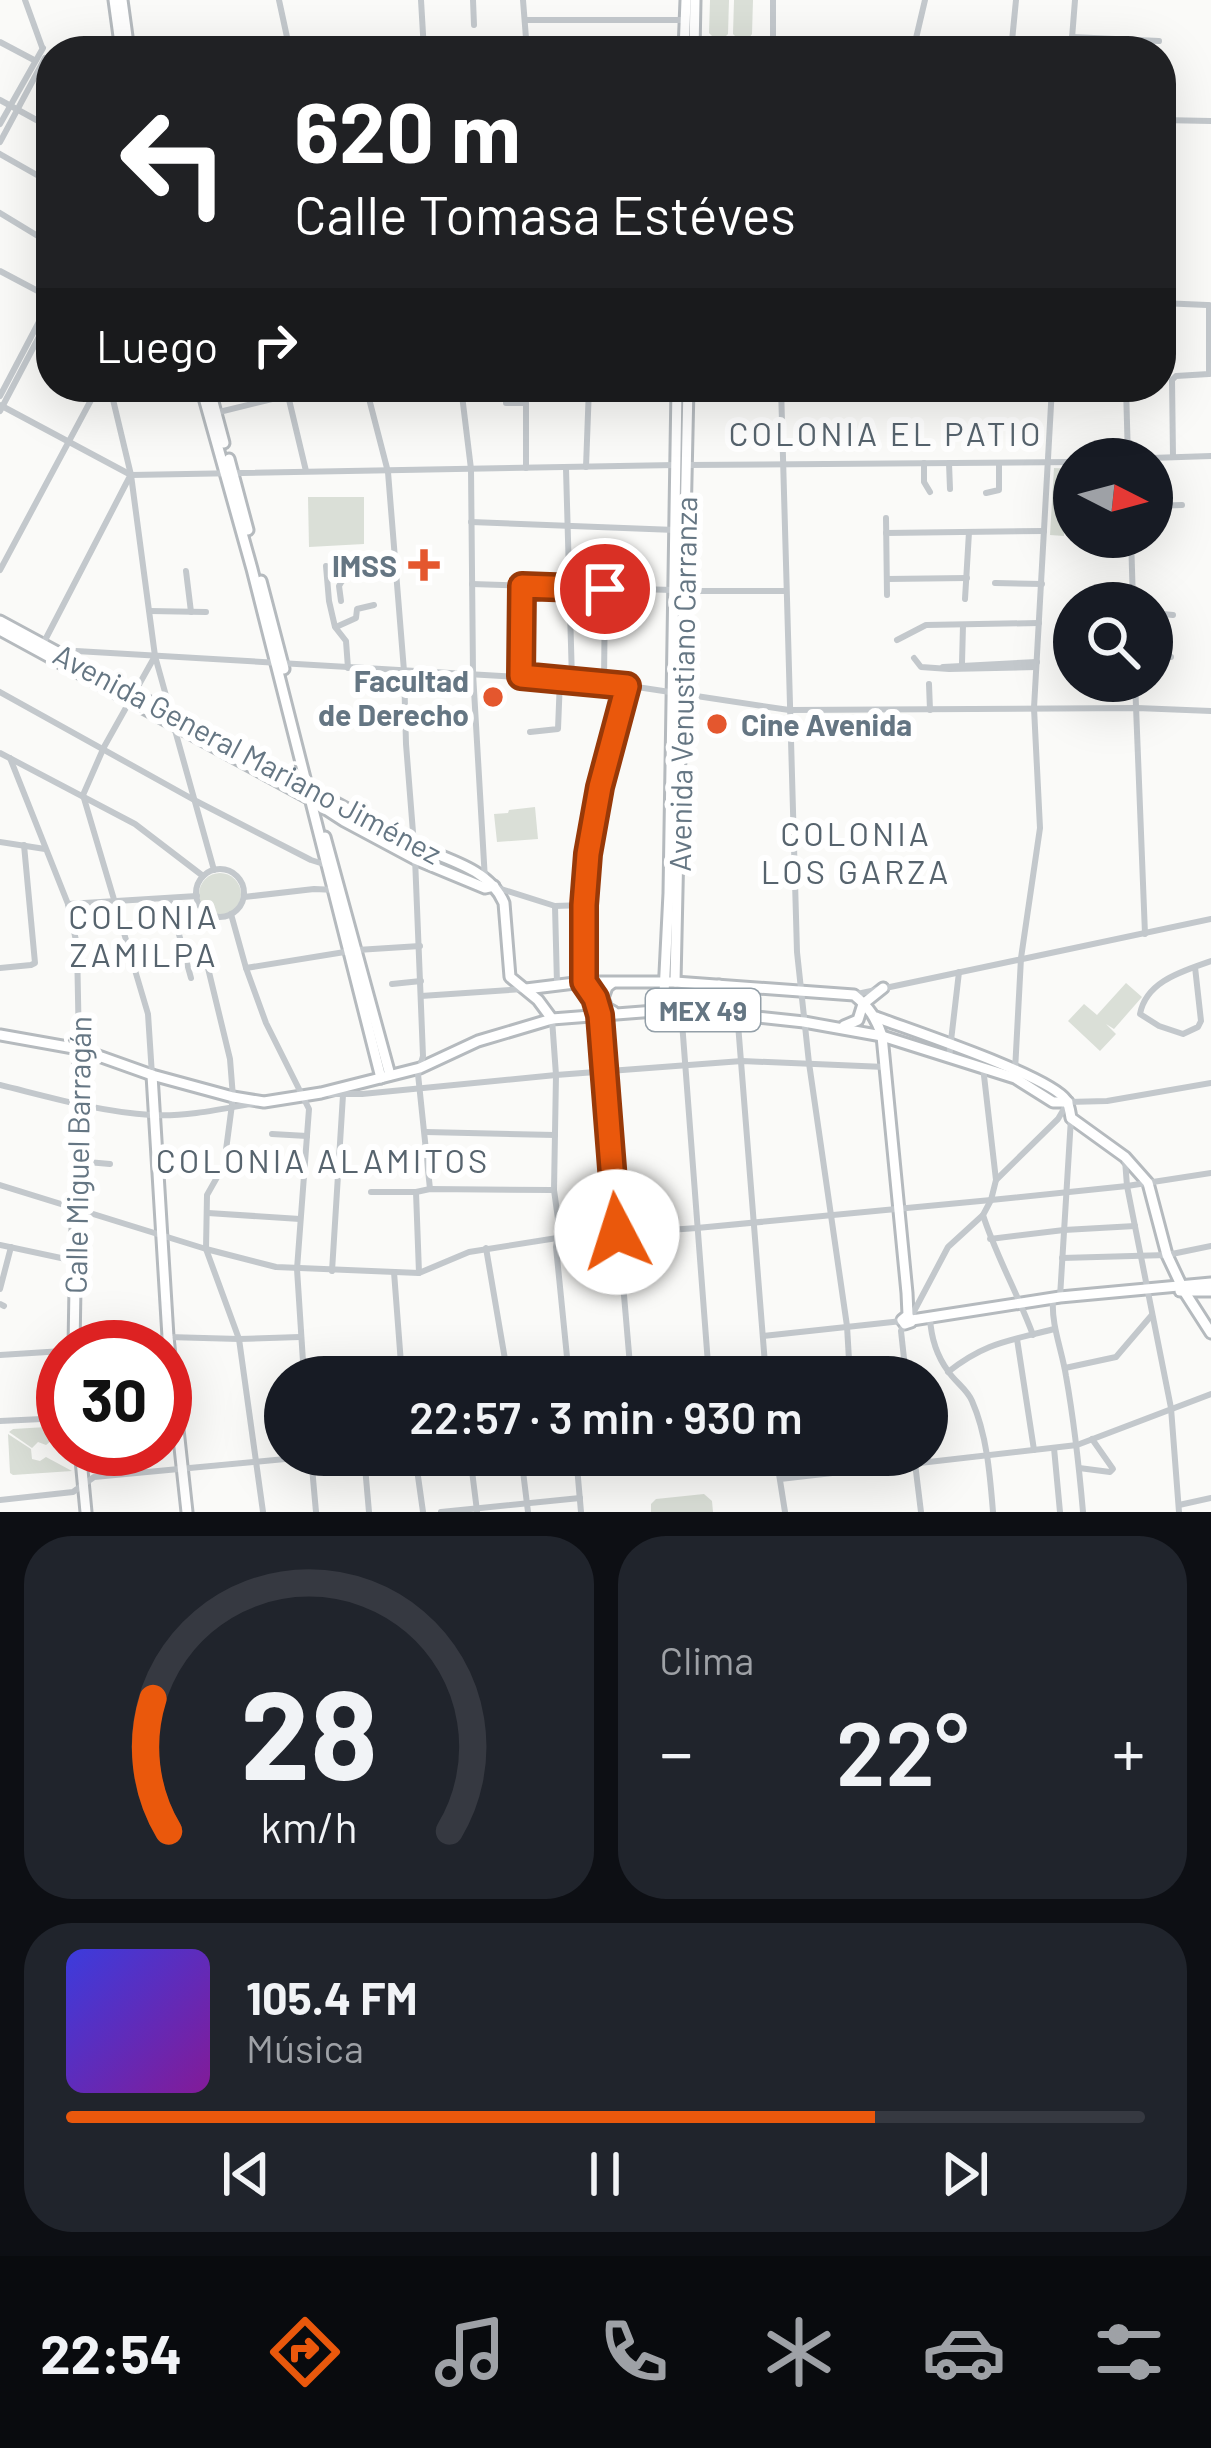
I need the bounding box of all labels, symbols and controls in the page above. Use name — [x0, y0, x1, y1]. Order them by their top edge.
text: 620 m — [294, 79, 521, 180]
icon: left — [96, 84, 252, 240]
text: Calle Tomasa Estéves — [294, 181, 796, 246]
icon: right — [242, 312, 308, 378]
text: Luego — [96, 318, 218, 372]
district label: COLONIA EL PATIO — [728, 413, 1044, 453]
north arrow — [1053, 438, 1173, 558]
map controls — [1053, 438, 1173, 702]
street label: Avenida Venustiano Carranza — [661, 496, 703, 872]
pin — [554, 538, 656, 640]
place label: IMSS — [332, 547, 397, 583]
marker: IMSS — [408, 549, 440, 581]
icon: arrive — [572, 556, 638, 622]
button: search — [1053, 582, 1173, 702]
street label: Avenida General Mariano Jiménez — [48, 635, 448, 871]
place label: Facultad de Derecho — [318, 662, 469, 732]
marker: Facultad de Derecho — [480, 684, 506, 710]
place label: Cine Avenida — [741, 706, 912, 742]
marker: Cine Avenida — [704, 711, 730, 737]
district label: COLONIA LOS GARZA — [761, 813, 951, 891]
district label: COLONIA ZAMILPA — [68, 896, 220, 974]
road number: MEX 49 — [646, 989, 760, 1031]
street label: Calle Miguel Barragán — [57, 1016, 97, 1294]
district label: COLONIA ALAMITOS — [156, 1140, 490, 1180]
position arrow — [554, 1169, 680, 1295]
speed limit sign: 30 — [36, 1320, 192, 1476]
text: 22:57 · 3 min · 930 m — [409, 1389, 803, 1443]
text: Clima — [660, 1636, 754, 1683]
text: 28 — [240, 1655, 377, 1805]
text: 22° — [836, 1696, 969, 1804]
text: − — [660, 1711, 693, 1790]
text: + — [1112, 1711, 1145, 1790]
text: km/h — [260, 1799, 357, 1851]
text: 105.4 FM — [246, 1970, 418, 2024]
text: Música — [246, 2024, 364, 2071]
icon: previous — [213, 2141, 279, 2207]
icon: pause — [572, 2141, 638, 2207]
icon: next — [932, 2141, 998, 2207]
icon: directions — [263, 2310, 347, 2394]
icon: music — [428, 2310, 512, 2394]
icon: phone — [592, 2310, 676, 2394]
icon: climate — [757, 2310, 841, 2394]
icon: car — [922, 2310, 1006, 2394]
icon: filters — [1087, 2310, 1171, 2394]
text: 22:54 — [40, 2320, 182, 2385]

